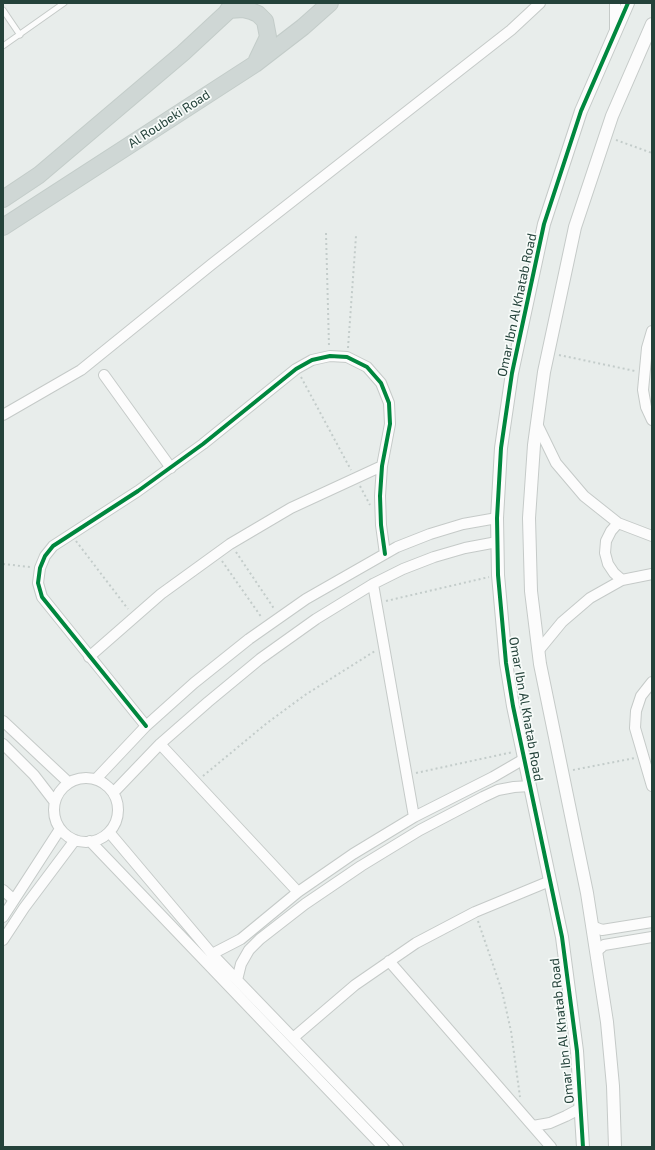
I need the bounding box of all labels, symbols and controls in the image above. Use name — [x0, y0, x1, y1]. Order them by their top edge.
street label: Al Roubeki Road — [125, 87, 213, 151]
street label: Omar Ibn Al Khatab Road — [494, 232, 540, 378]
street label: Omar Ibn Al Khatab Road — [506, 636, 546, 782]
street label: Omar Ibn Al Khatab Road — [547, 958, 577, 1104]

